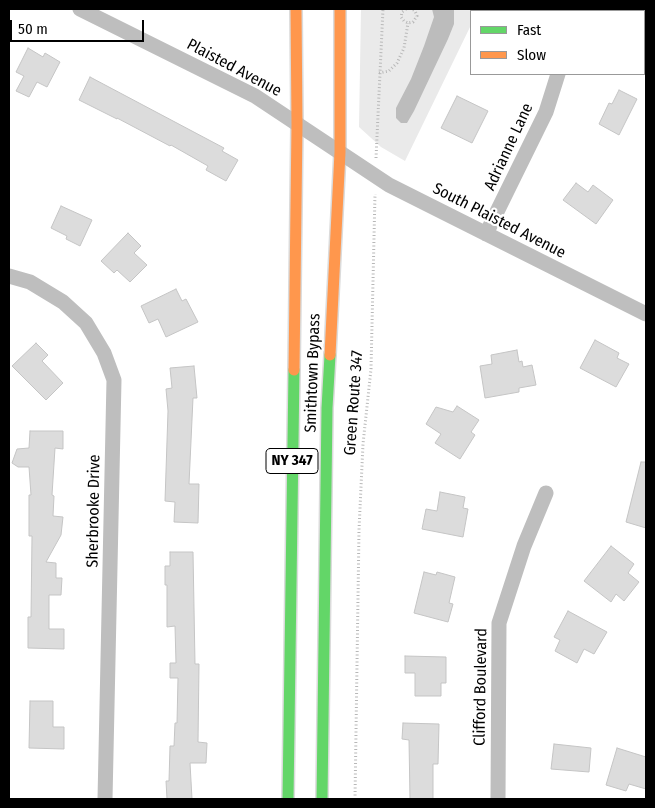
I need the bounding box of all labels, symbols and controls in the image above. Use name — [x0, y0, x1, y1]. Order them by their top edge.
scale bar — [12, 10, 146, 42]
legend — [470, 10, 645, 75]
text: 50 m — [18, 20, 48, 38]
text: Fast — [517, 21, 541, 39]
street label: Plaisted Avenue — [183, 35, 285, 101]
text: Slow — [517, 46, 546, 64]
street label: Adrianne Lane — [480, 100, 538, 194]
street label: South Plaisted Avenue — [429, 179, 569, 263]
street label: Smithtown Bypass — [301, 313, 325, 433]
street label: Green Route 347 — [341, 350, 367, 456]
road number: NY 347 — [266, 448, 318, 474]
street label: Sherbrooke Drive — [83, 454, 105, 568]
street label: Clifford Boulevard — [470, 628, 492, 746]

